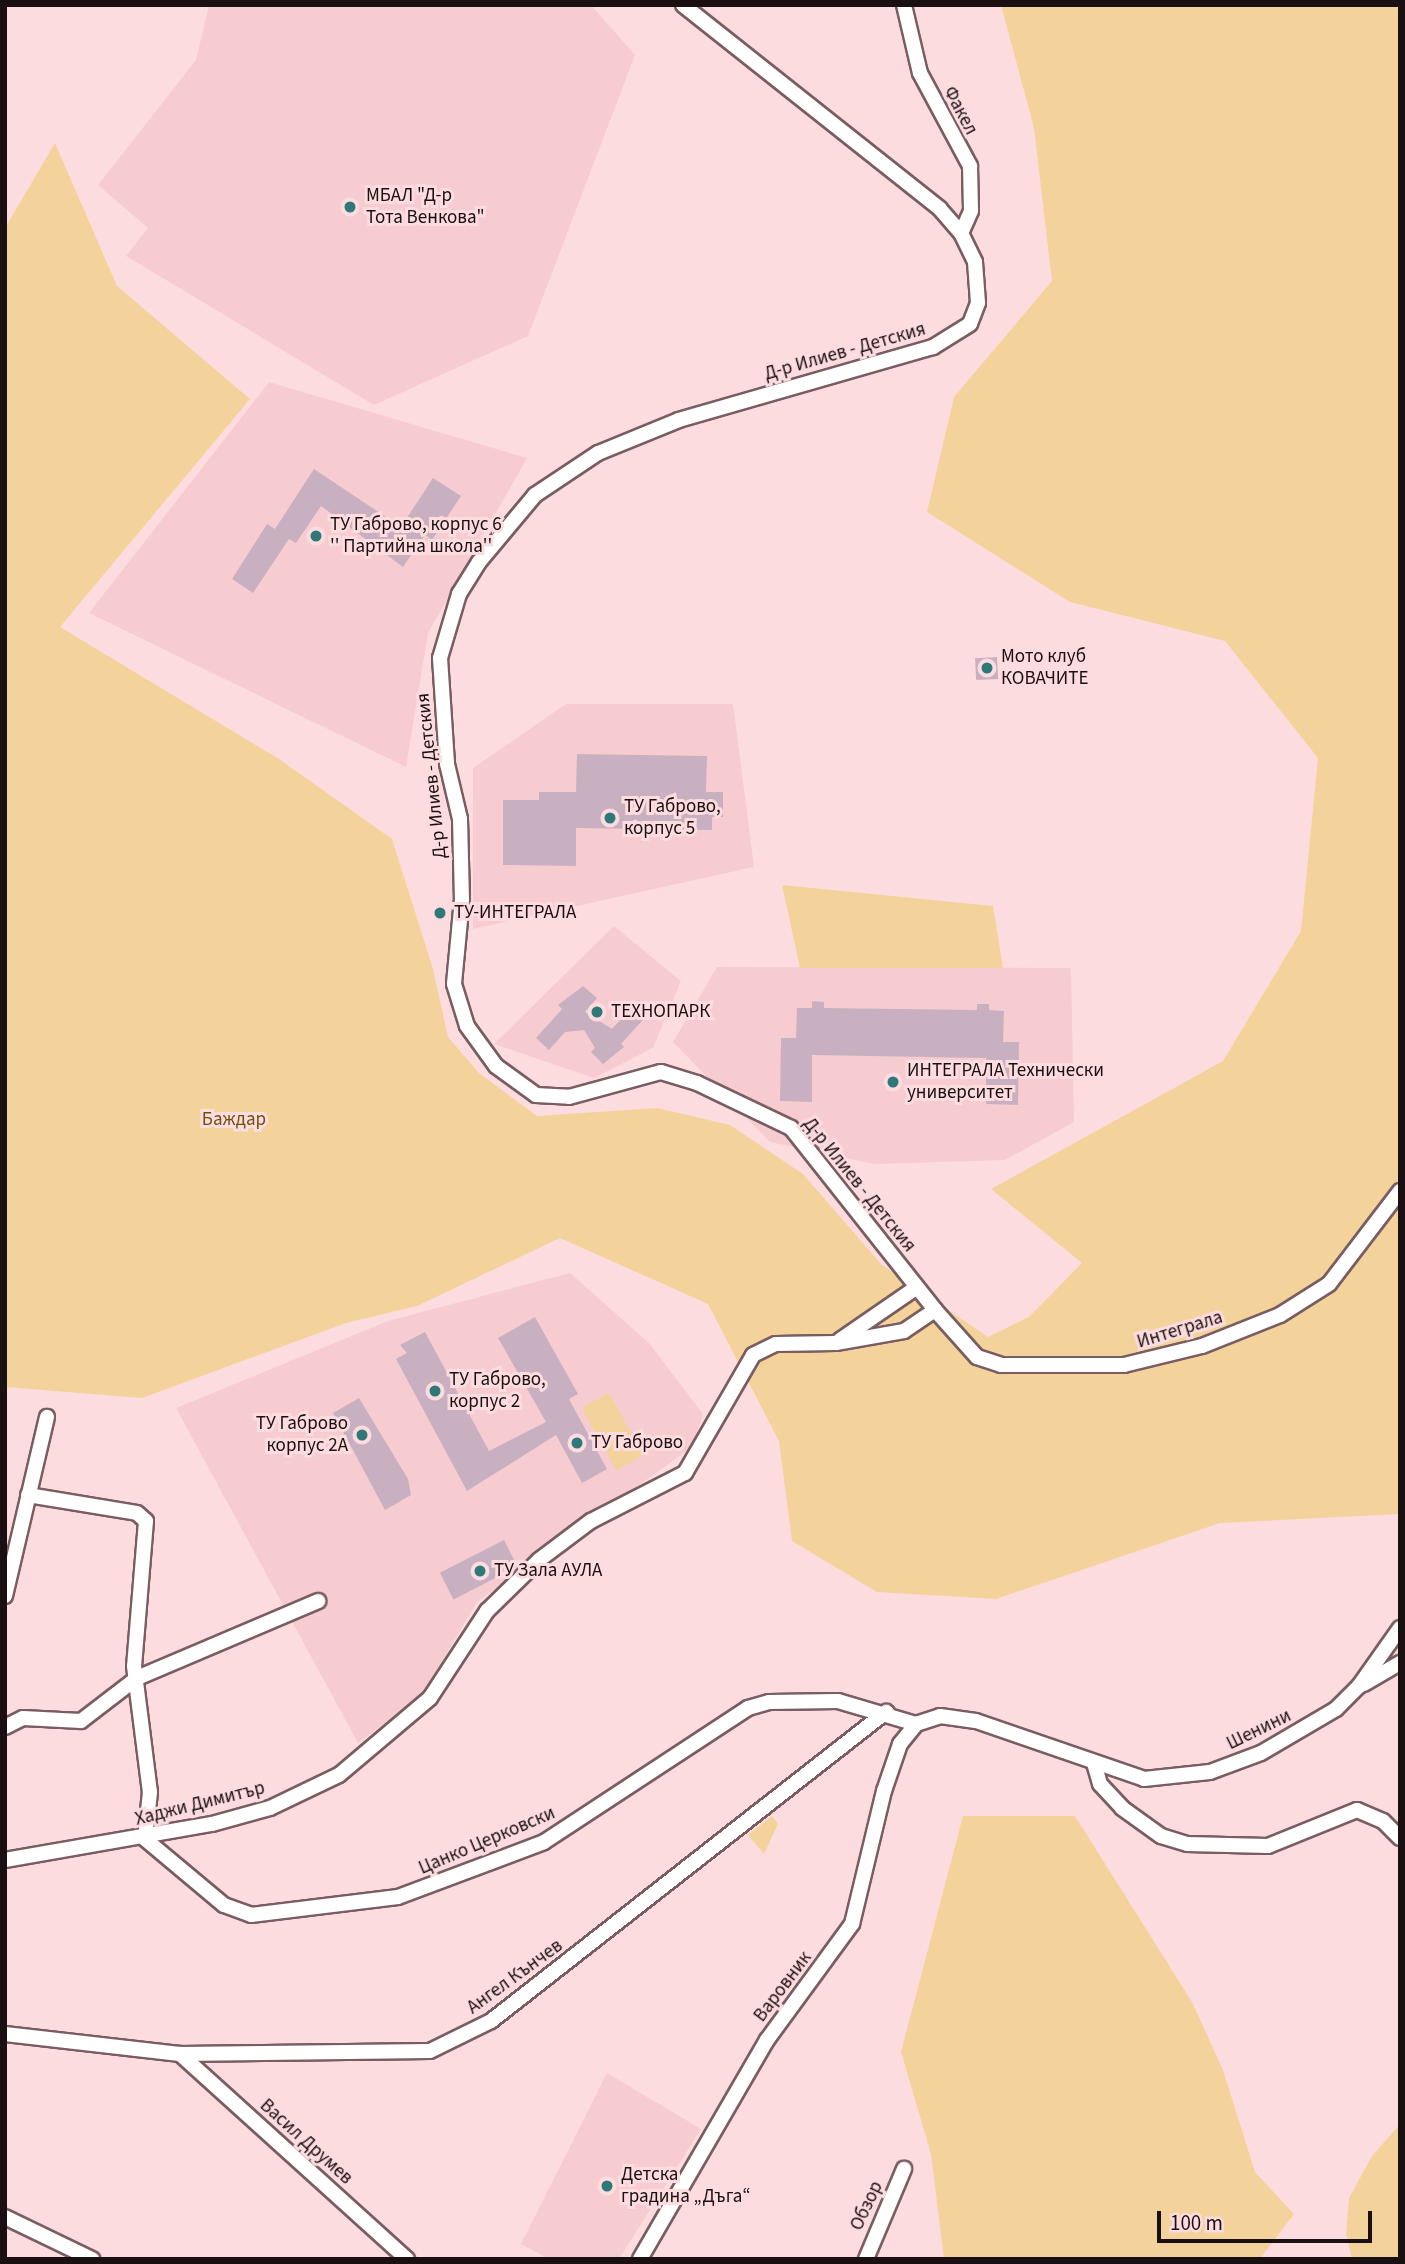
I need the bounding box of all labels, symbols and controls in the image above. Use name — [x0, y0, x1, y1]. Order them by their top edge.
street label: Факел — [938, 83, 982, 139]
place label: МБАЛ "Д-р Тота Венкова" — [366, 185, 485, 229]
marker: МБАЛ "Д-р Тота Венкова" — [340, 197, 360, 217]
street label: Д-р Илиев - Детския — [762, 318, 928, 386]
place label: ТУ Габрово, корпус 6 '' Партийна школа'' — [330, 514, 502, 558]
marker: ТУ Габрово, корпус 6 '' Партийна школа'' — [308, 528, 324, 544]
place label: Мото клуб КОВАЧИТЕ — [1001, 646, 1088, 690]
marker: Мото клуб КОВАЧИТЕ — [979, 660, 995, 676]
street label: Д-р Илиев - Детския — [412, 692, 452, 860]
place label: ТУ Габрово, корпус 5 — [624, 796, 721, 840]
marker: ТУ Габрово, корпус 5 — [602, 810, 618, 826]
place label: ТУ-ИНТЕГРАЛА — [454, 902, 576, 924]
marker: ТУ-ИНТЕГРАЛА — [432, 905, 448, 921]
place label: ТЕХНОПАРК — [611, 1001, 710, 1023]
marker: ТЕХНОПАРК — [589, 1004, 605, 1020]
place label: ИНТЕГРАЛА Технически университет — [907, 1060, 1104, 1104]
marker: ИНТЕГРАЛА Технически университет — [885, 1074, 901, 1090]
park label: Баждар — [202, 1109, 266, 1131]
street label: Д-р Илиев - Детския — [798, 1113, 920, 1257]
street label: Интеграла — [1134, 1306, 1226, 1354]
place label: ТУ Габрово, корпус 2 — [449, 1369, 546, 1413]
marker: ТУ Габрово, корпус 2 — [427, 1383, 443, 1399]
place label: ТУ Габрово корпус 2А — [256, 1413, 348, 1457]
marker: ТУ Габрово корпус 2А — [354, 1427, 370, 1443]
place label: ТУ Габрово — [591, 1432, 683, 1454]
marker: ТУ Габрово — [569, 1435, 585, 1451]
place label: ТУ Зала АУЛА — [494, 1560, 602, 1582]
marker: ТУ Зала АУЛА — [472, 1563, 488, 1579]
street label: Шенини — [1223, 1705, 1295, 1755]
street label: Хаджи Димитър — [133, 1777, 267, 1831]
street label: Цанко Церковски — [415, 1802, 559, 1880]
street label: Ангел Кънчев — [463, 1935, 567, 2019]
street label: Варовник — [749, 1947, 817, 2027]
street label: Васил Друмев — [255, 2094, 357, 2190]
place label: Детска градина „Дъга“ — [621, 2164, 751, 2208]
marker: Детска градина „Дъга“ — [599, 2178, 615, 2194]
street label: Обзор — [846, 2178, 888, 2234]
scale bar — [1160, 2198, 1375, 2242]
text: 100 m — [1170, 2208, 1223, 2238]

